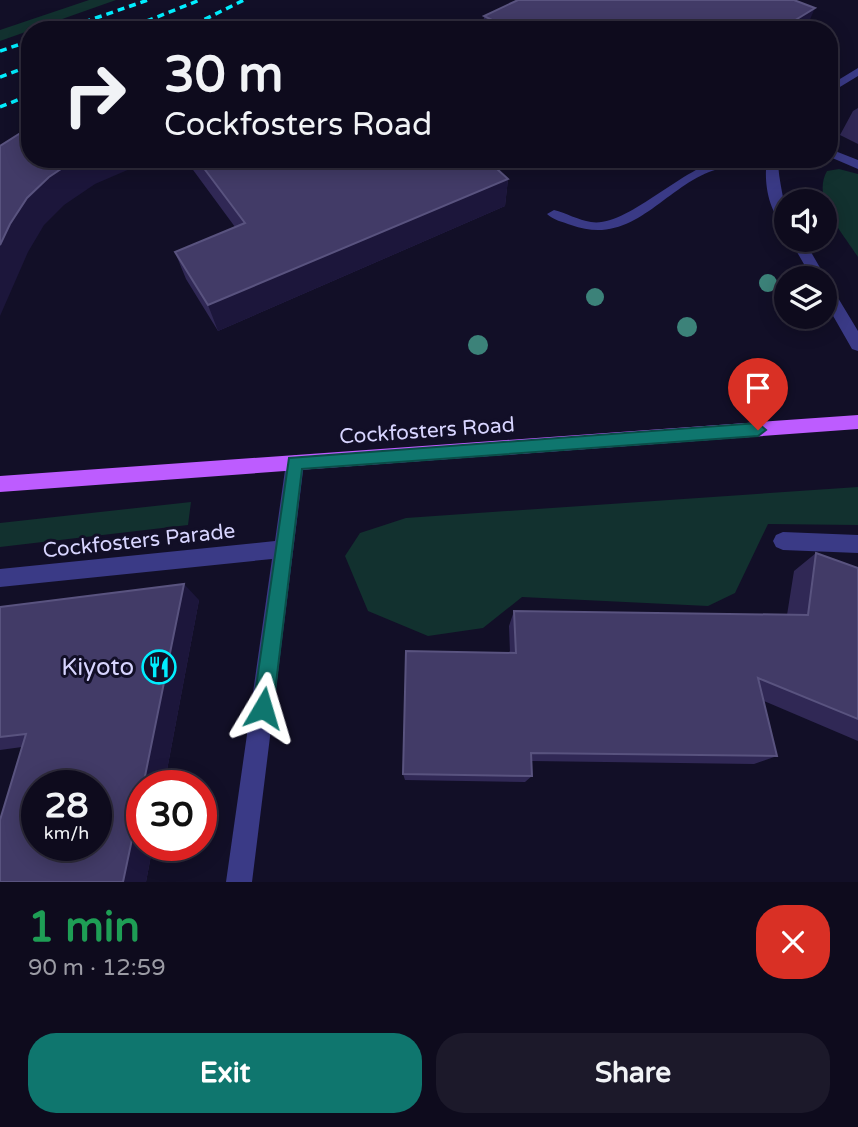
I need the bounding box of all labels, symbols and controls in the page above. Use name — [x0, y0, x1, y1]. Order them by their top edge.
text: 30 m — [164, 46, 283, 105]
icon: right — [49, 49, 140, 140]
text: Cockfosters Road — [164, 106, 432, 144]
map controls — [774, 189, 837, 329]
button: sound — [774, 189, 837, 252]
button: layers — [774, 266, 837, 329]
pin — [728, 358, 788, 430]
icon: arrive — [739, 369, 777, 407]
street label: Cockfosters Road — [338, 412, 516, 450]
street label: Cockfosters Parade — [41, 518, 237, 564]
restaurant icon: Kiyoto — [140, 648, 178, 686]
place label: Kiyoto — [61, 653, 134, 682]
position arrow — [226, 671, 300, 745]
speed limit sign: 30 — [126, 770, 217, 861]
text: 28 — [45, 785, 88, 827]
text: km/h — [44, 822, 89, 844]
text: 1 min — [28, 902, 140, 953]
button: close — [756, 905, 830, 979]
text: 90 m · 12:59 — [28, 954, 166, 982]
button: Exit — [28, 1033, 422, 1113]
button: Share — [436, 1033, 830, 1113]

